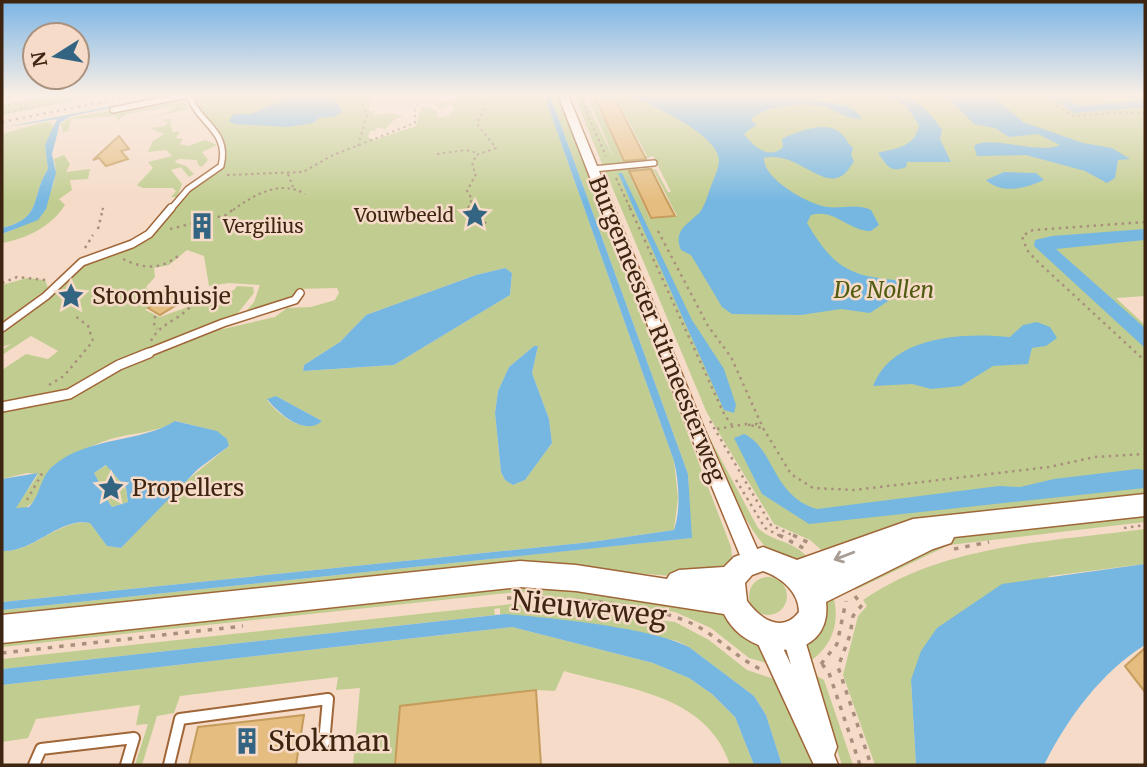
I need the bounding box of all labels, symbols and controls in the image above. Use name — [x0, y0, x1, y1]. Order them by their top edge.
north arrow — [21, 21, 91, 91]
text: N — [26, 50, 53, 69]
street label: Burgemeester Ritmeesterweg — [583, 171, 732, 486]
place icon: Vouwbeeld — [460, 200, 490, 230]
place label: Vouwbeeld — [353, 203, 454, 227]
building icon: Vergilius — [187, 211, 217, 241]
place label: Vergilius — [222, 214, 303, 238]
park label: De Nollen — [833, 275, 934, 304]
place icon: Stoomhuisje — [56, 281, 86, 311]
place label: Stoomhuisje — [92, 281, 231, 310]
place icon: Propellers — [96, 473, 126, 503]
place label: Propellers — [132, 473, 244, 502]
one-way arrow — [834, 550, 856, 563]
street label: Nieuweweg — [510, 582, 668, 634]
place label: Stokman — [268, 723, 390, 759]
building icon: Stokman — [232, 726, 262, 756]

